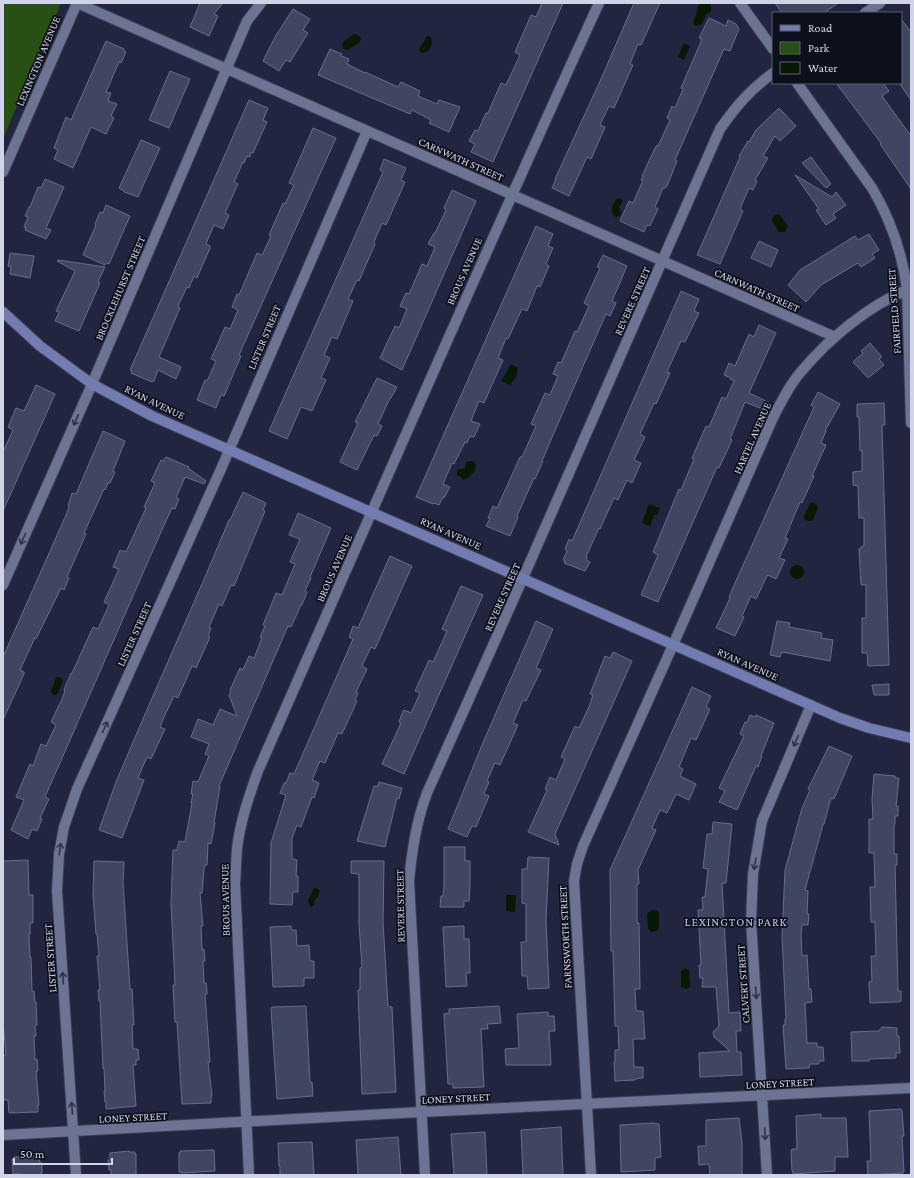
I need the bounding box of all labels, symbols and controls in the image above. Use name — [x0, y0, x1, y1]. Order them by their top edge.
legend — [772, 12, 902, 84]
street label: LEXINGTON AVENUE — [14, 14, 62, 108]
text: Road — [808, 21, 833, 35]
text: Park — [808, 41, 830, 55]
text: Water — [808, 61, 838, 75]
street label: CARNWATH STREET — [417, 135, 505, 183]
street label: BROCKLEHURST STREET — [93, 234, 147, 342]
street label: BROUS AVENUE — [444, 235, 484, 306]
street label: REVERE STREET — [612, 265, 652, 337]
street label: CARNWATH STREET — [713, 266, 801, 314]
street label: FAIRFIELD STREET — [885, 268, 903, 354]
street label: LISTER STREET — [245, 303, 283, 371]
street label: RYAN AVENUE — [123, 382, 187, 422]
street label: HARTEL AVENUE — [731, 400, 773, 476]
one-way arrow — [72, 413, 79, 425]
street label: RYAN AVENUE — [419, 514, 483, 552]
one-way arrow — [19, 532, 27, 544]
street label: BROUS AVENUE — [314, 532, 354, 603]
street label: REVERE STREET — [482, 561, 522, 633]
street label: LISTER STREET — [114, 600, 154, 668]
street label: RYAN AVENUE — [716, 645, 780, 683]
one-way arrow — [102, 722, 109, 734]
one-way arrow — [792, 735, 799, 747]
one-way arrow — [56, 843, 64, 856]
one-way arrow — [750, 857, 758, 870]
street label: BROUS AVENUE — [218, 864, 232, 936]
street label: REVERE STREET — [393, 869, 407, 943]
street label: FARNSWORTH STREET — [556, 885, 574, 989]
district label: LEXINGTON PARK — [685, 915, 787, 929]
street label: LISTER STREET — [42, 923, 58, 993]
street label: CALVERT STREET — [734, 944, 752, 1024]
one-way arrow — [60, 972, 67, 985]
one-way arrow — [752, 986, 759, 999]
street label: LONEY STREET — [745, 1075, 815, 1091]
street label: LONEY STREET — [421, 1090, 491, 1106]
one-way arrow — [68, 1102, 75, 1115]
street label: LONEY STREET — [98, 1109, 168, 1125]
one-way arrow — [761, 1127, 768, 1140]
scale bar — [14, 1140, 112, 1166]
text: 50 m — [20, 1147, 45, 1161]

